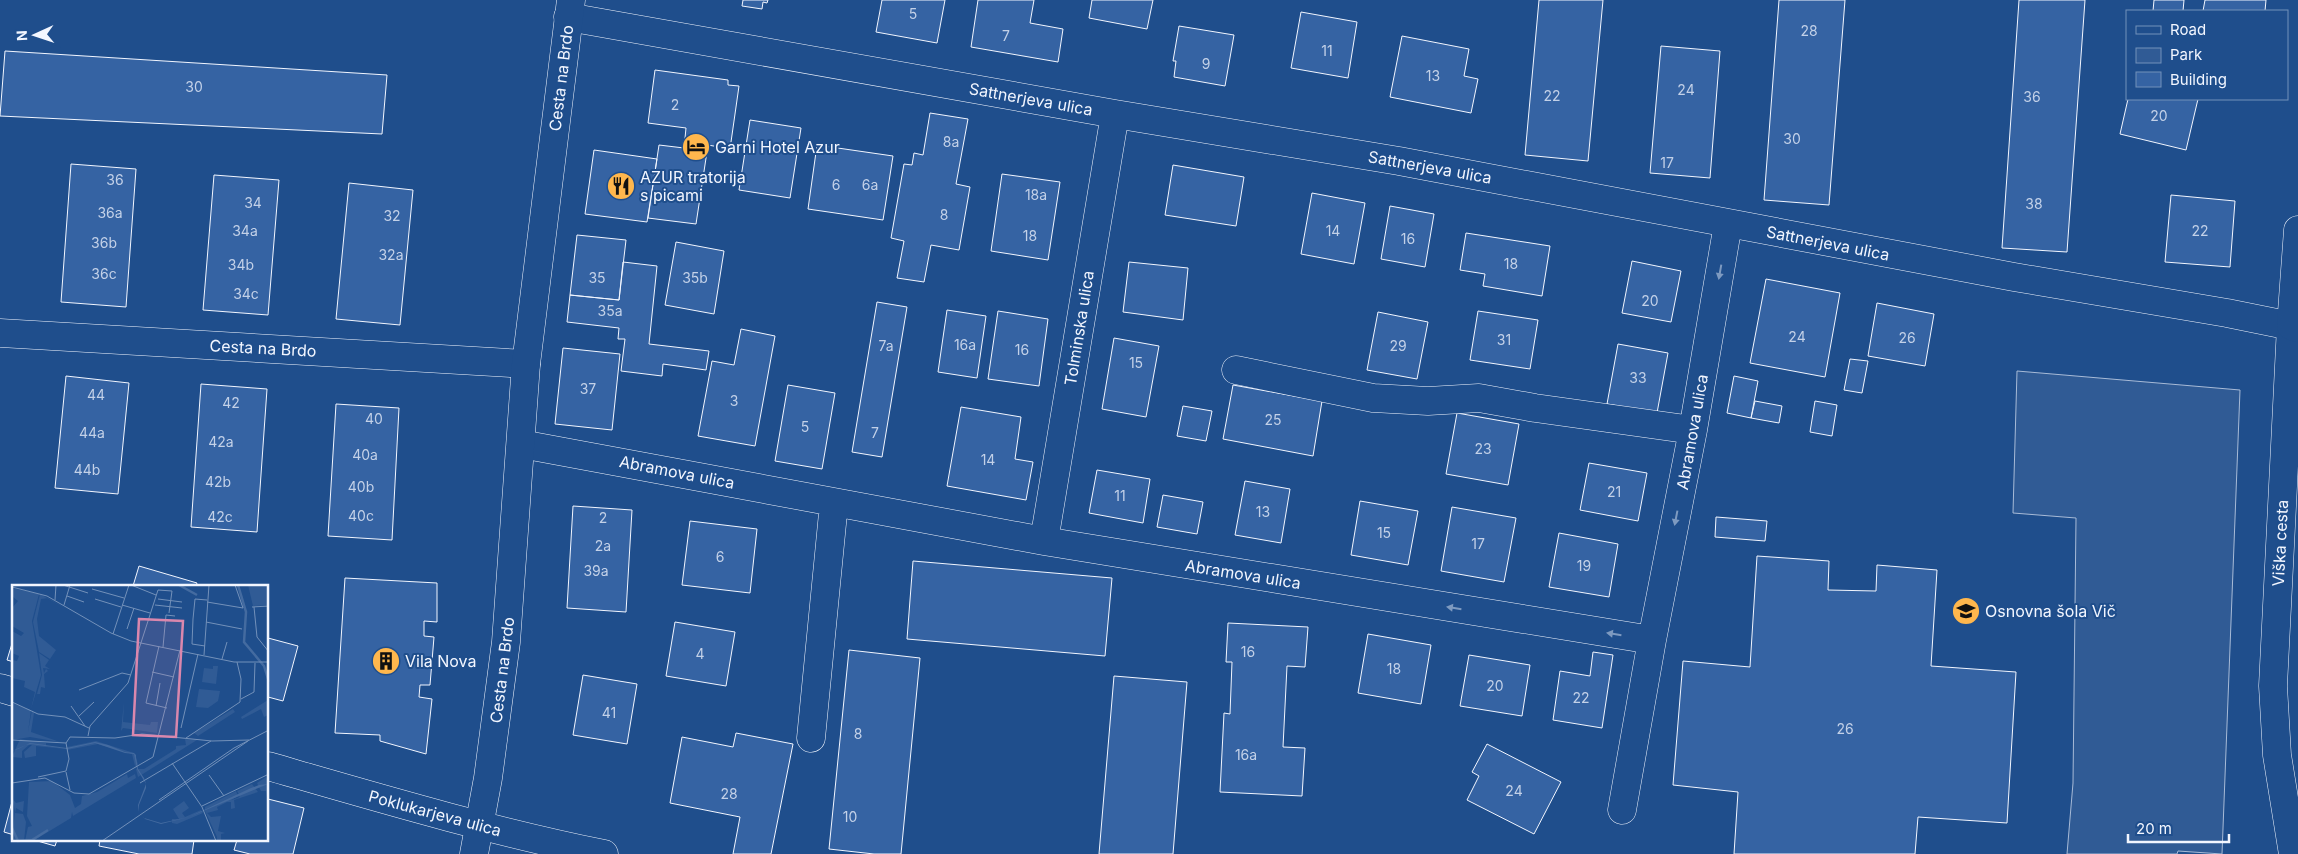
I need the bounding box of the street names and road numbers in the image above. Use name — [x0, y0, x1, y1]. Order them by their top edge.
street label: Cesta na Brdo — [545, 24, 577, 132]
street label: Sattnerjeva ulica — [968, 78, 1094, 120]
street label: Sattnerjeva ulica — [1367, 146, 1493, 188]
street label: Sattnerjeva ulica — [1765, 221, 1891, 265]
street label: Tolminska ulica — [1060, 269, 1098, 387]
street label: Cesta na Brdo — [209, 335, 317, 361]
street label: Abramova ulica — [1672, 373, 1712, 491]
street label: Abramova ulica — [618, 451, 736, 493]
street label: Viška cesta — [2268, 499, 2292, 587]
street label: Abramova ulica — [1184, 555, 1302, 593]
street label: Cesta na Brdo — [486, 616, 518, 724]
street label: Poklukarjeva ulica — [366, 786, 504, 840]

